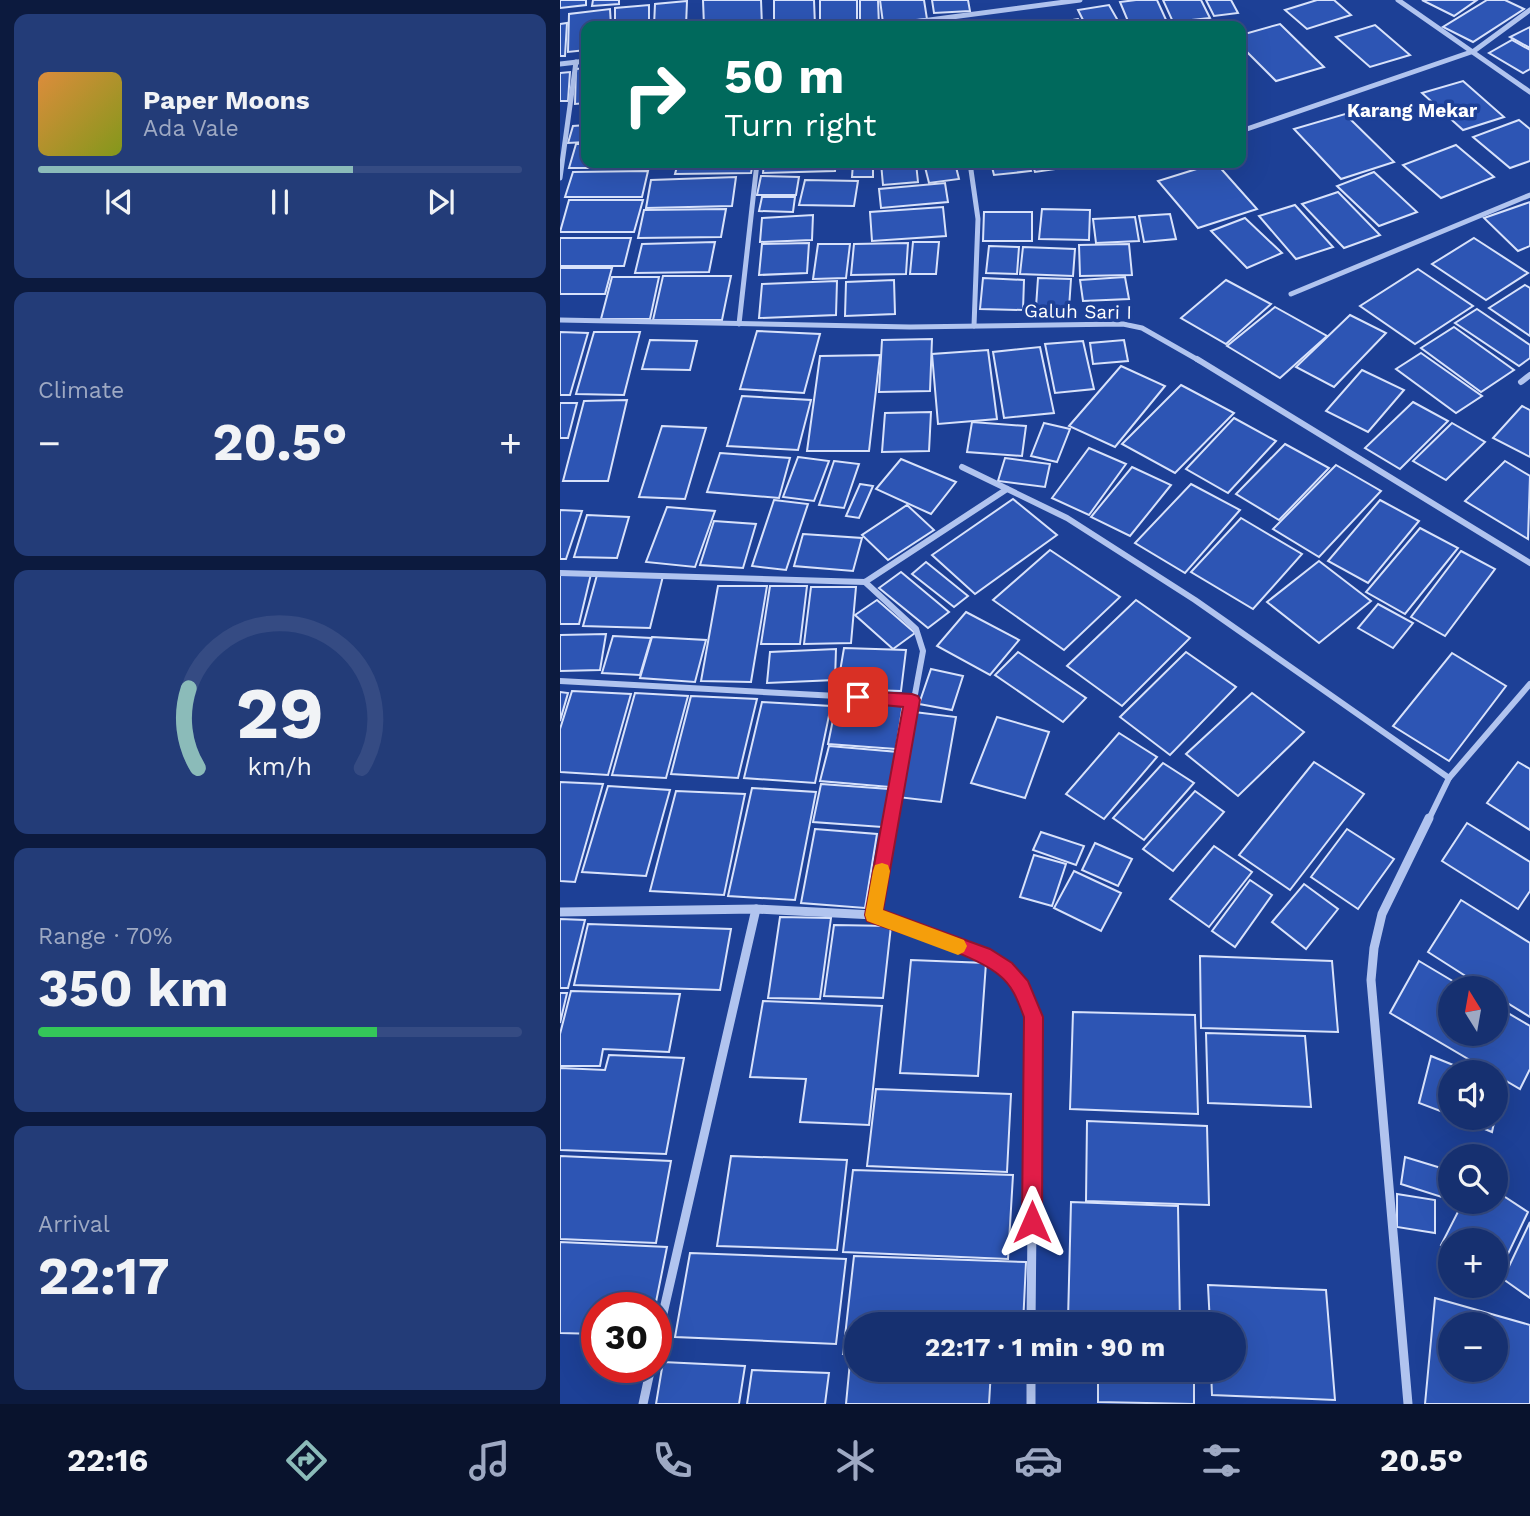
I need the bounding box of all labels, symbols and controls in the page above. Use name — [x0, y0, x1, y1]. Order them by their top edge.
text: 50 m — [724, 47, 844, 105]
icon: right — [609, 49, 700, 140]
text: Paper Moons — [143, 85, 310, 115]
district label: Karang Mekar — [1347, 99, 1478, 122]
text: Turn right — [724, 106, 876, 144]
text: Ada Vale — [143, 115, 239, 142]
icon: previous — [100, 183, 138, 221]
icon: pause — [261, 183, 299, 221]
icon: next — [422, 183, 460, 221]
street label: Galuh Sari I — [1024, 299, 1132, 324]
text: Climate — [38, 377, 124, 404]
text: 20.5° — [212, 412, 348, 473]
text: − — [38, 421, 61, 465]
text: + — [499, 421, 522, 465]
pin — [828, 667, 888, 727]
text: 29 — [236, 670, 324, 756]
icon: arrive — [839, 678, 877, 716]
text: km/h — [248, 752, 312, 781]
text: Range · 70% — [38, 923, 172, 950]
text: 350 km — [38, 958, 229, 1019]
north arrow — [1438, 976, 1508, 1046]
map controls — [1438, 976, 1508, 1382]
button: sound — [1438, 1060, 1508, 1130]
button: search — [1438, 1144, 1508, 1214]
position arrow — [995, 1185, 1069, 1259]
text: Arrival — [38, 1211, 110, 1238]
button: + — [1438, 1228, 1508, 1298]
text: 22:17 — [38, 1246, 170, 1307]
speed limit sign: 30 — [581, 1292, 672, 1383]
button: − — [1438, 1312, 1508, 1382]
text: 22:17 · 1 min · 90 m — [925, 1332, 1165, 1362]
icon: directions — [282, 1436, 331, 1485]
icon: music — [465, 1436, 514, 1485]
icon: phone — [648, 1436, 697, 1485]
icon: climate — [831, 1436, 880, 1485]
icon: car — [1014, 1436, 1063, 1485]
icon: filters — [1197, 1436, 1246, 1485]
text: 22:16 — [67, 1441, 148, 1479]
text: 20.5° — [1380, 1441, 1463, 1479]

